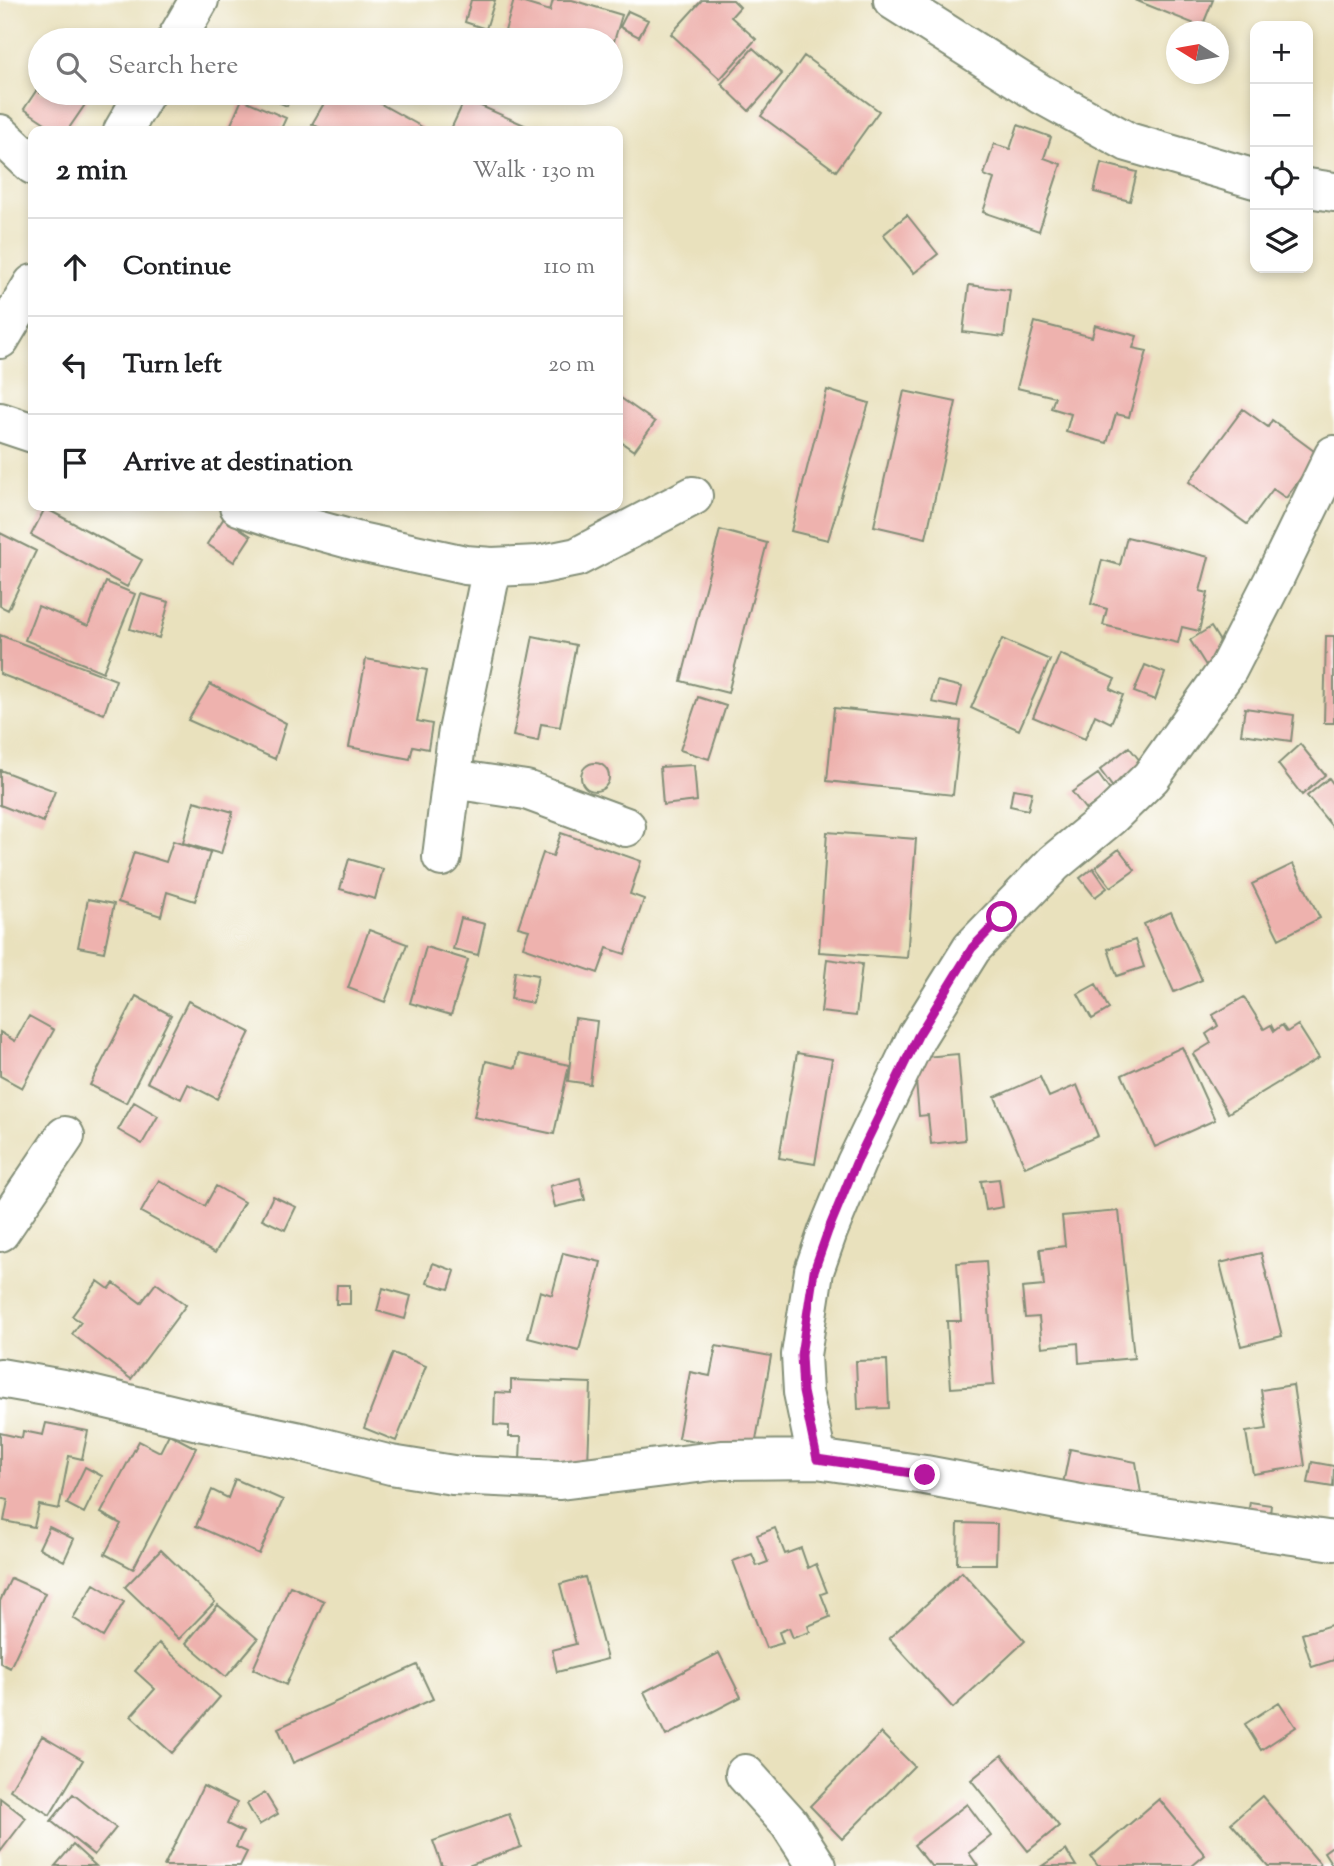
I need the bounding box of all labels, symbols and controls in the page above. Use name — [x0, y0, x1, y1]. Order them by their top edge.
north arrow — [1166, 21, 1229, 84]
map controls — [1250, 21, 1313, 273]
button: + — [1250, 21, 1313, 84]
search box — [28, 28, 623, 105]
icon: search — [52, 48, 90, 86]
text: Search here — [108, 48, 238, 85]
button: − — [1250, 84, 1313, 147]
button: locate — [1250, 147, 1313, 210]
text: 2 min — [56, 150, 128, 193]
text: Walk · 130 m — [472, 155, 595, 188]
button: layers — [1250, 210, 1313, 273]
icon: ahead — [56, 248, 94, 286]
text: Continue — [123, 249, 231, 286]
text: 110 m — [544, 251, 595, 284]
icon: left — [56, 346, 94, 384]
text: Turn left — [123, 347, 222, 384]
text: 20 m — [548, 349, 595, 382]
icon: arrive — [56, 444, 94, 482]
text: Arrive at destination — [123, 445, 353, 482]
route start — [986, 901, 1017, 932]
route end — [909, 1459, 940, 1490]

